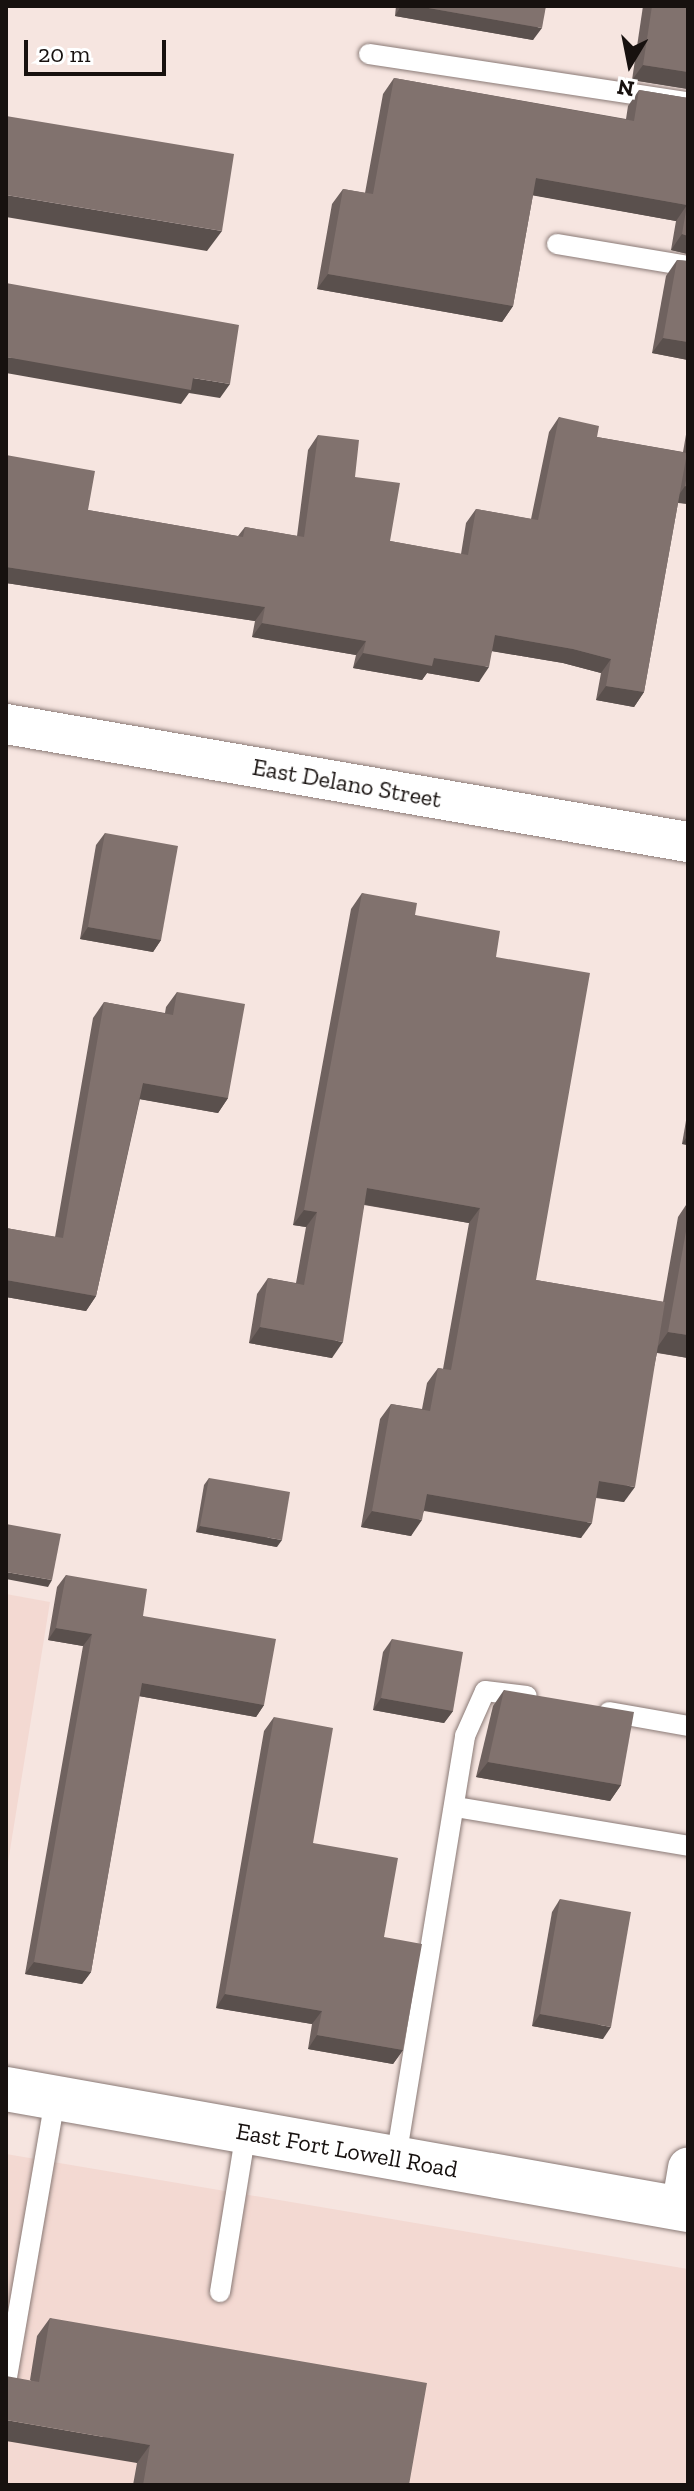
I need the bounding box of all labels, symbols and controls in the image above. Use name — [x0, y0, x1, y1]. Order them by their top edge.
scale bar — [28, 24, 170, 74]
north arrow — [590, 24, 670, 104]
text: 20 m — [38, 39, 90, 68]
text: N — [615, 73, 636, 103]
street label: East Delano Street — [250, 752, 444, 814]
street label: East Fort Lowell Road — [234, 2116, 460, 2184]

